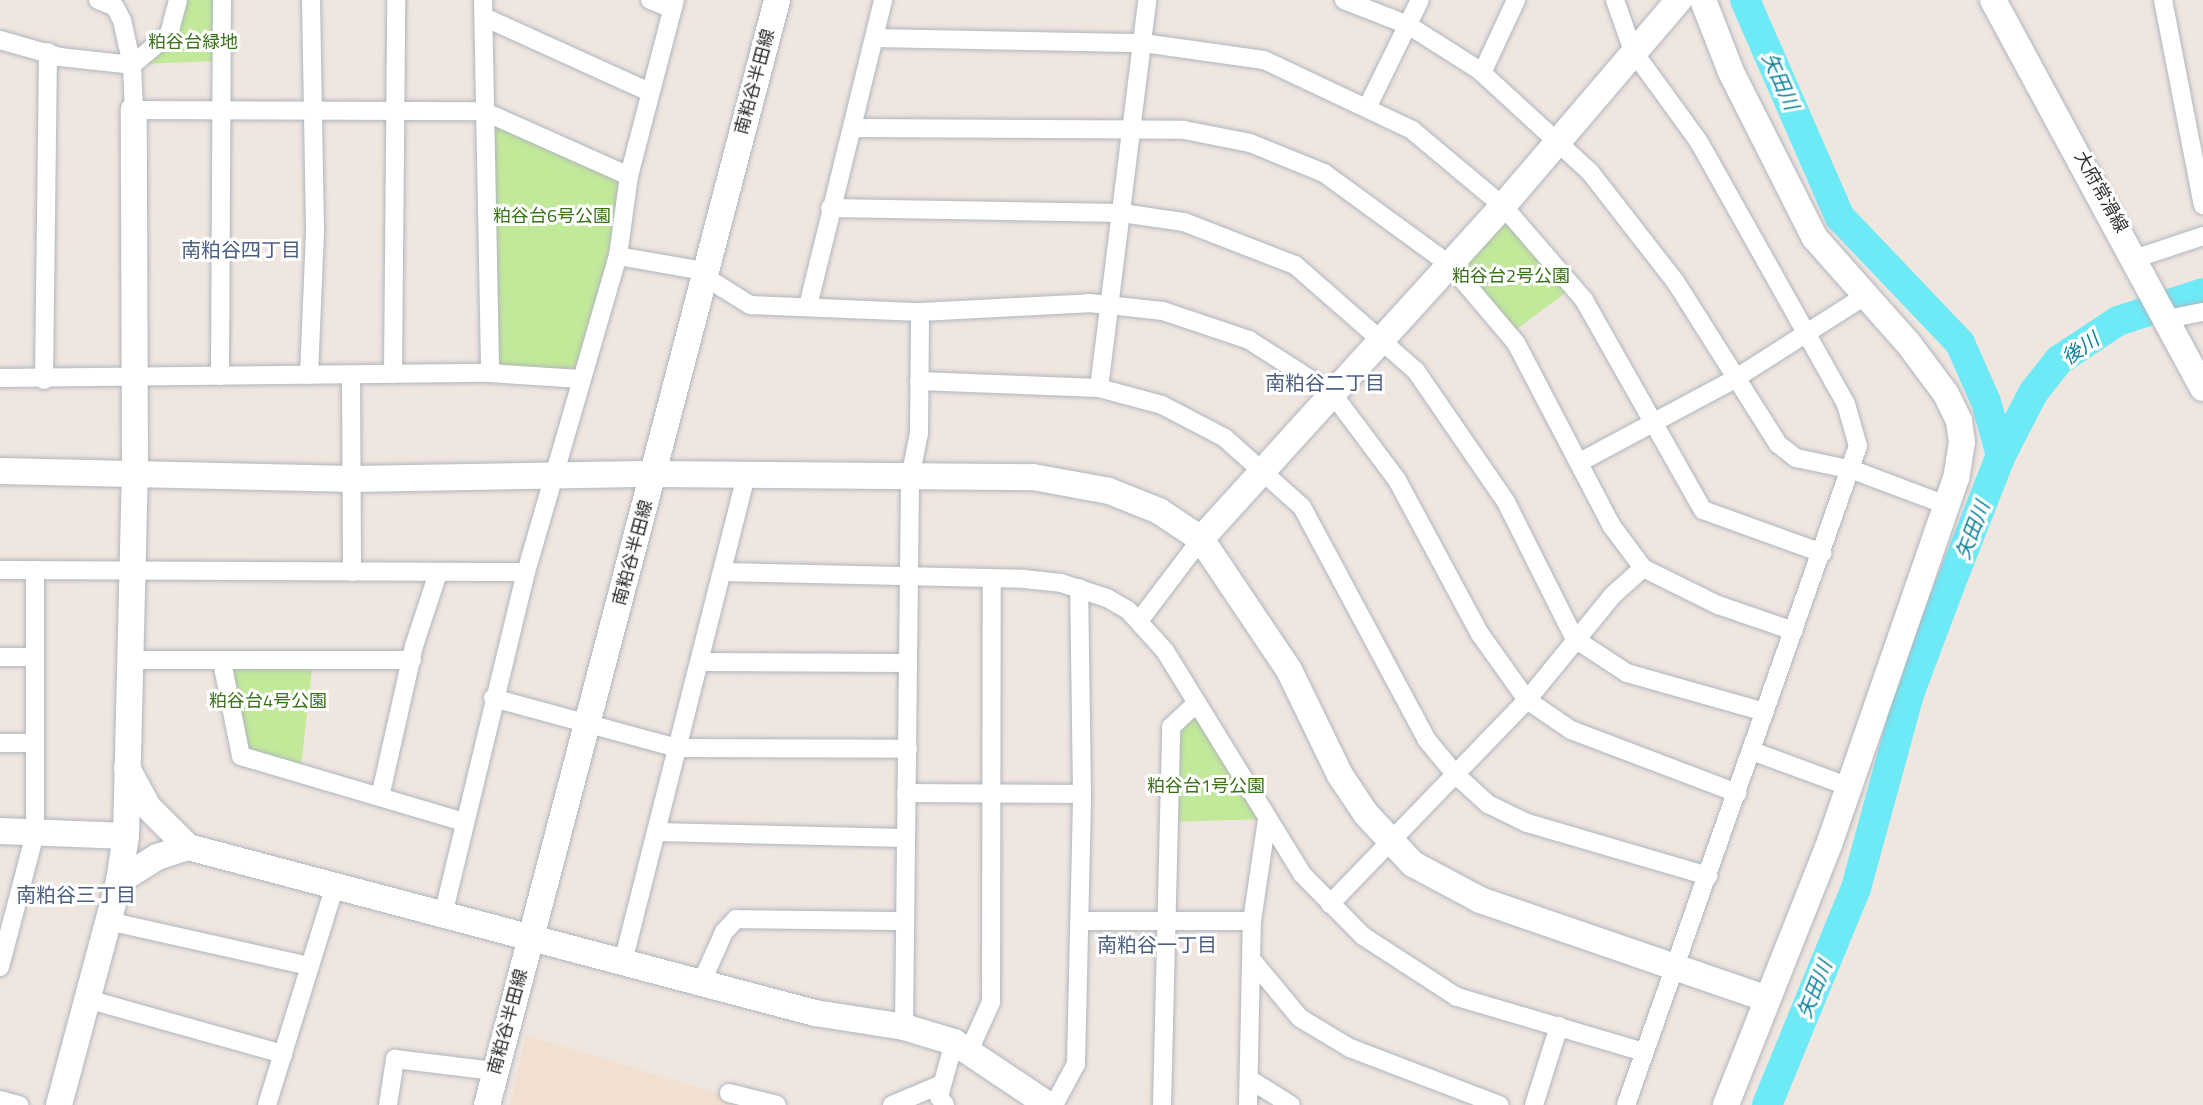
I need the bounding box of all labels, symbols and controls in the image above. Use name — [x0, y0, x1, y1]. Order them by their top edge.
street label: 南粕谷半田線 — [731, 27, 779, 137]
park label: 粕谷台緑地 — [148, 31, 238, 53]
water label: 矢田川 — [1758, 49, 1804, 113]
street label: 大府常滑線 — [2070, 147, 2132, 237]
park label: 粕谷台6号公園 — [493, 205, 611, 227]
district label: 南粕谷四丁目 — [181, 237, 301, 261]
park label: 粕谷台2号公園 — [1452, 265, 1570, 287]
water label: 後川 — [2057, 327, 2103, 369]
district label: 南粕谷二丁目 — [1265, 370, 1385, 394]
street label: 南粕谷半田線 — [609, 498, 657, 608]
water label: 矢田川 — [1950, 498, 1994, 562]
park label: 粕谷台4号公園 — [209, 690, 327, 712]
park label: 粕谷台1号公園 — [1147, 775, 1265, 797]
district label: 南粕谷三丁目 — [16, 882, 136, 906]
district label: 南粕谷一丁目 — [1097, 932, 1217, 956]
water label: 矢田川 — [1792, 957, 1836, 1021]
street label: 南粕谷半田線 — [484, 967, 532, 1077]

